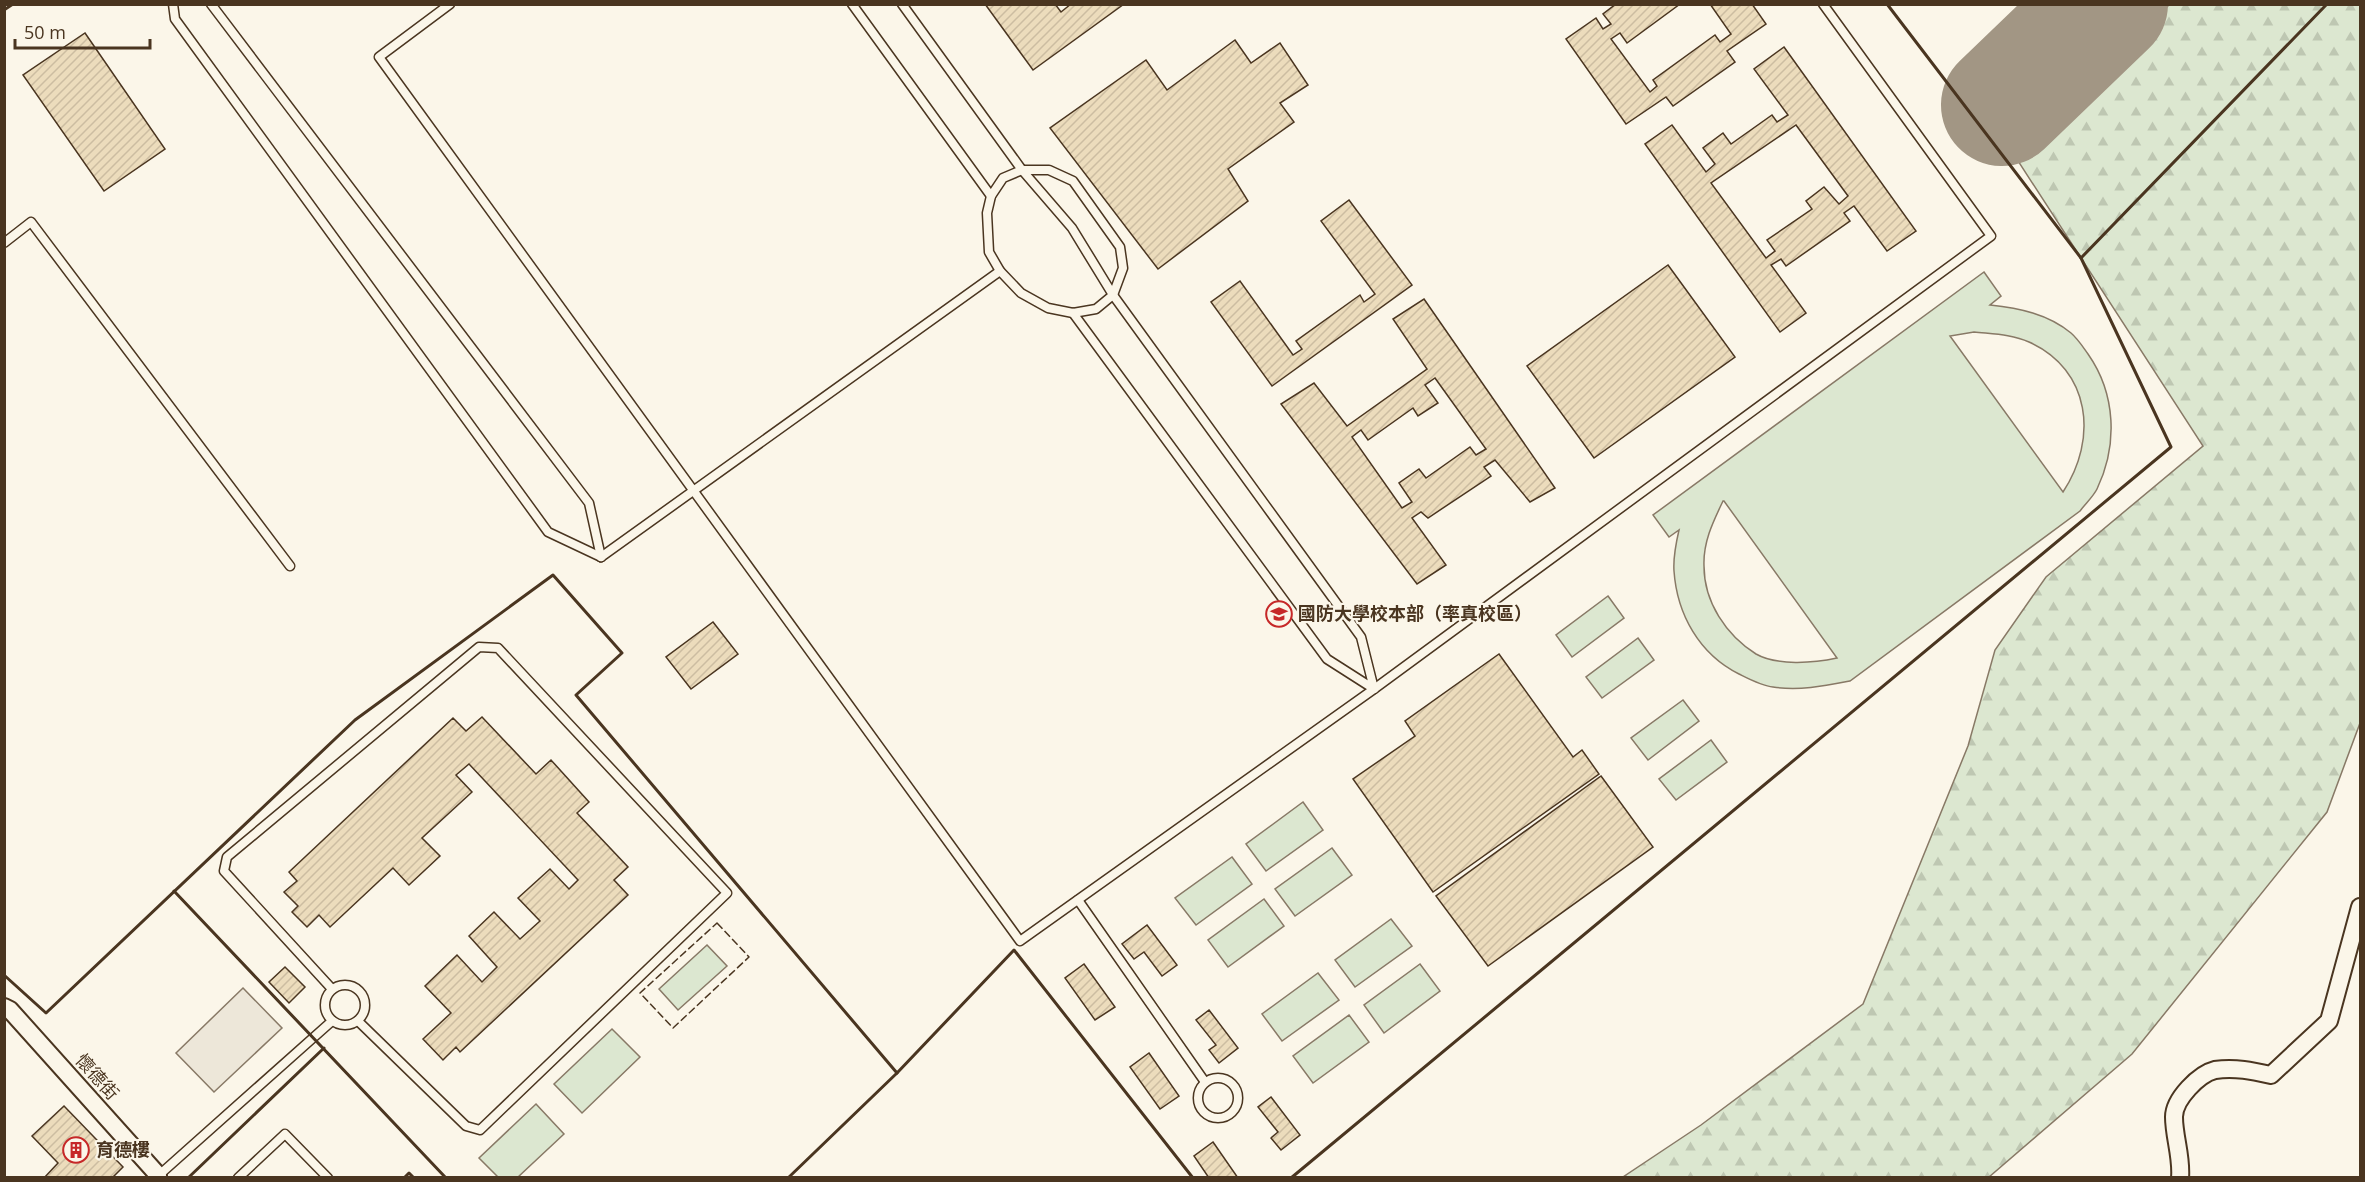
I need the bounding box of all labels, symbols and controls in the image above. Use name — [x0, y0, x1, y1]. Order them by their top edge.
scale bar — [15, 12, 150, 50]
text: 50 m — [24, 20, 66, 44]
school or university icon: 國防大學校本部（率真校區） — [1264, 599, 1294, 629]
place label: 國防大學校本部（率真校區） — [1298, 601, 1532, 625]
street label: 懷德街 — [71, 1048, 125, 1104]
building icon: 育德樓 — [61, 1135, 91, 1165]
place label: 育德樓 — [96, 1137, 150, 1161]

